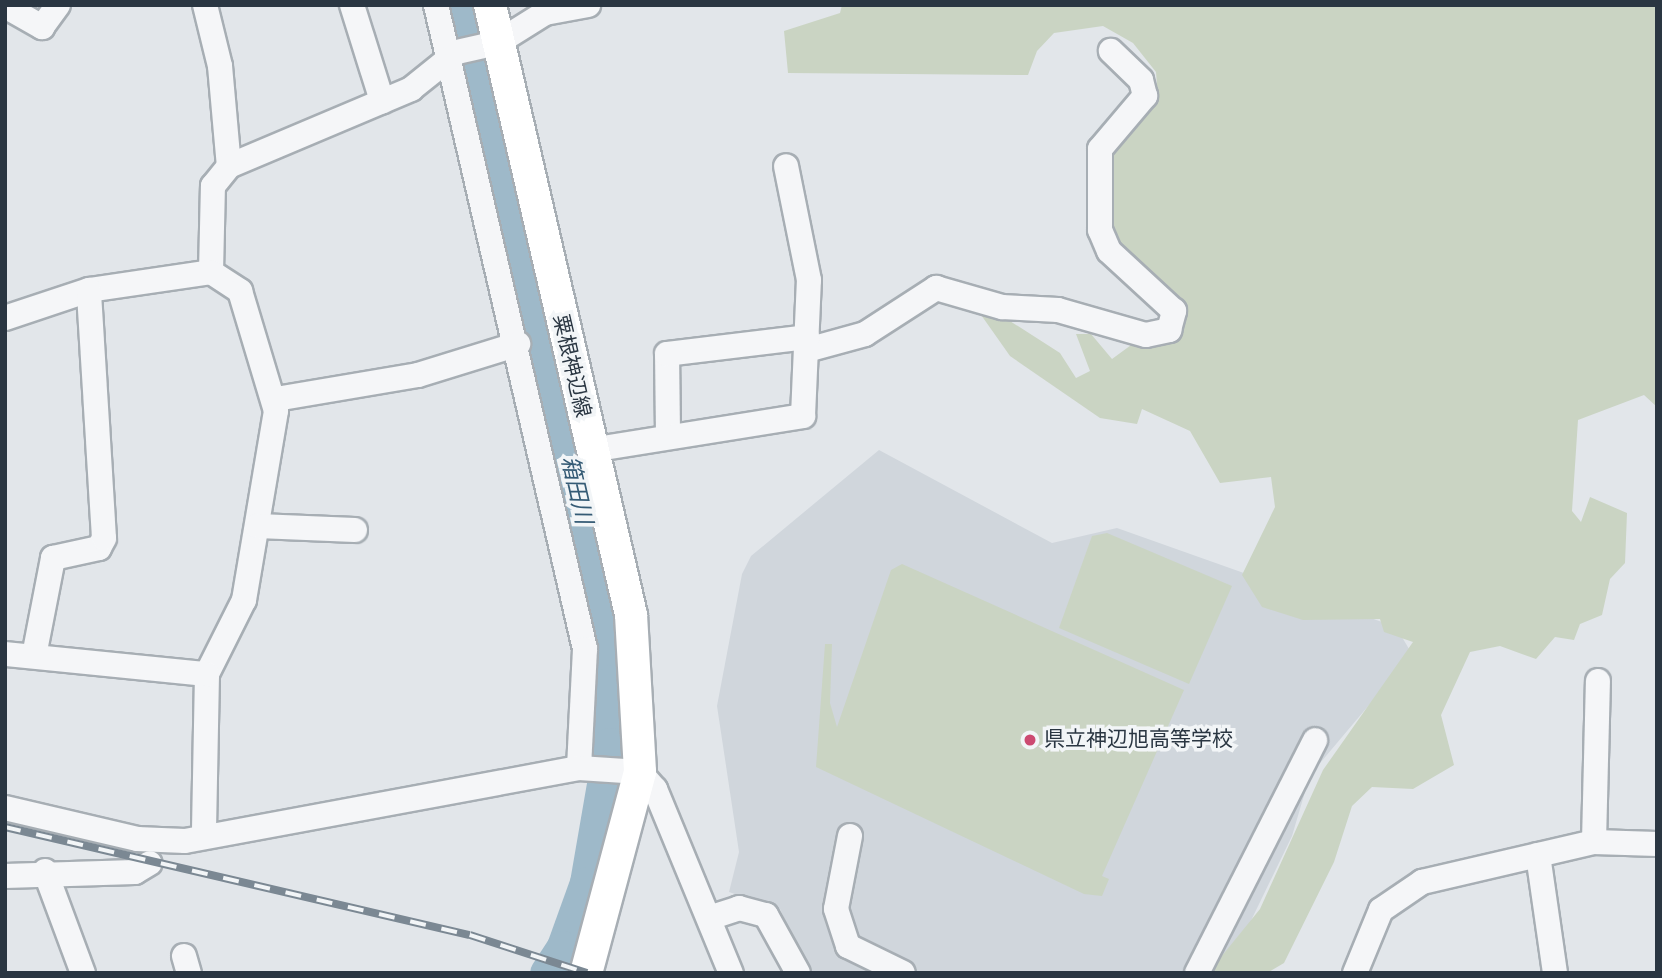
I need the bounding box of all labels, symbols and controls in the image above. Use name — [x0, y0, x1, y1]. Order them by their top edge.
street label: 粟根神辺線 — [547, 312, 595, 420]
water label: 箱田川 — [555, 453, 597, 527]
place label: 県立神辺旭高等学校 — [1044, 727, 1233, 753]
marker: 県立神辺旭高等学校 — [1022, 732, 1038, 748]

